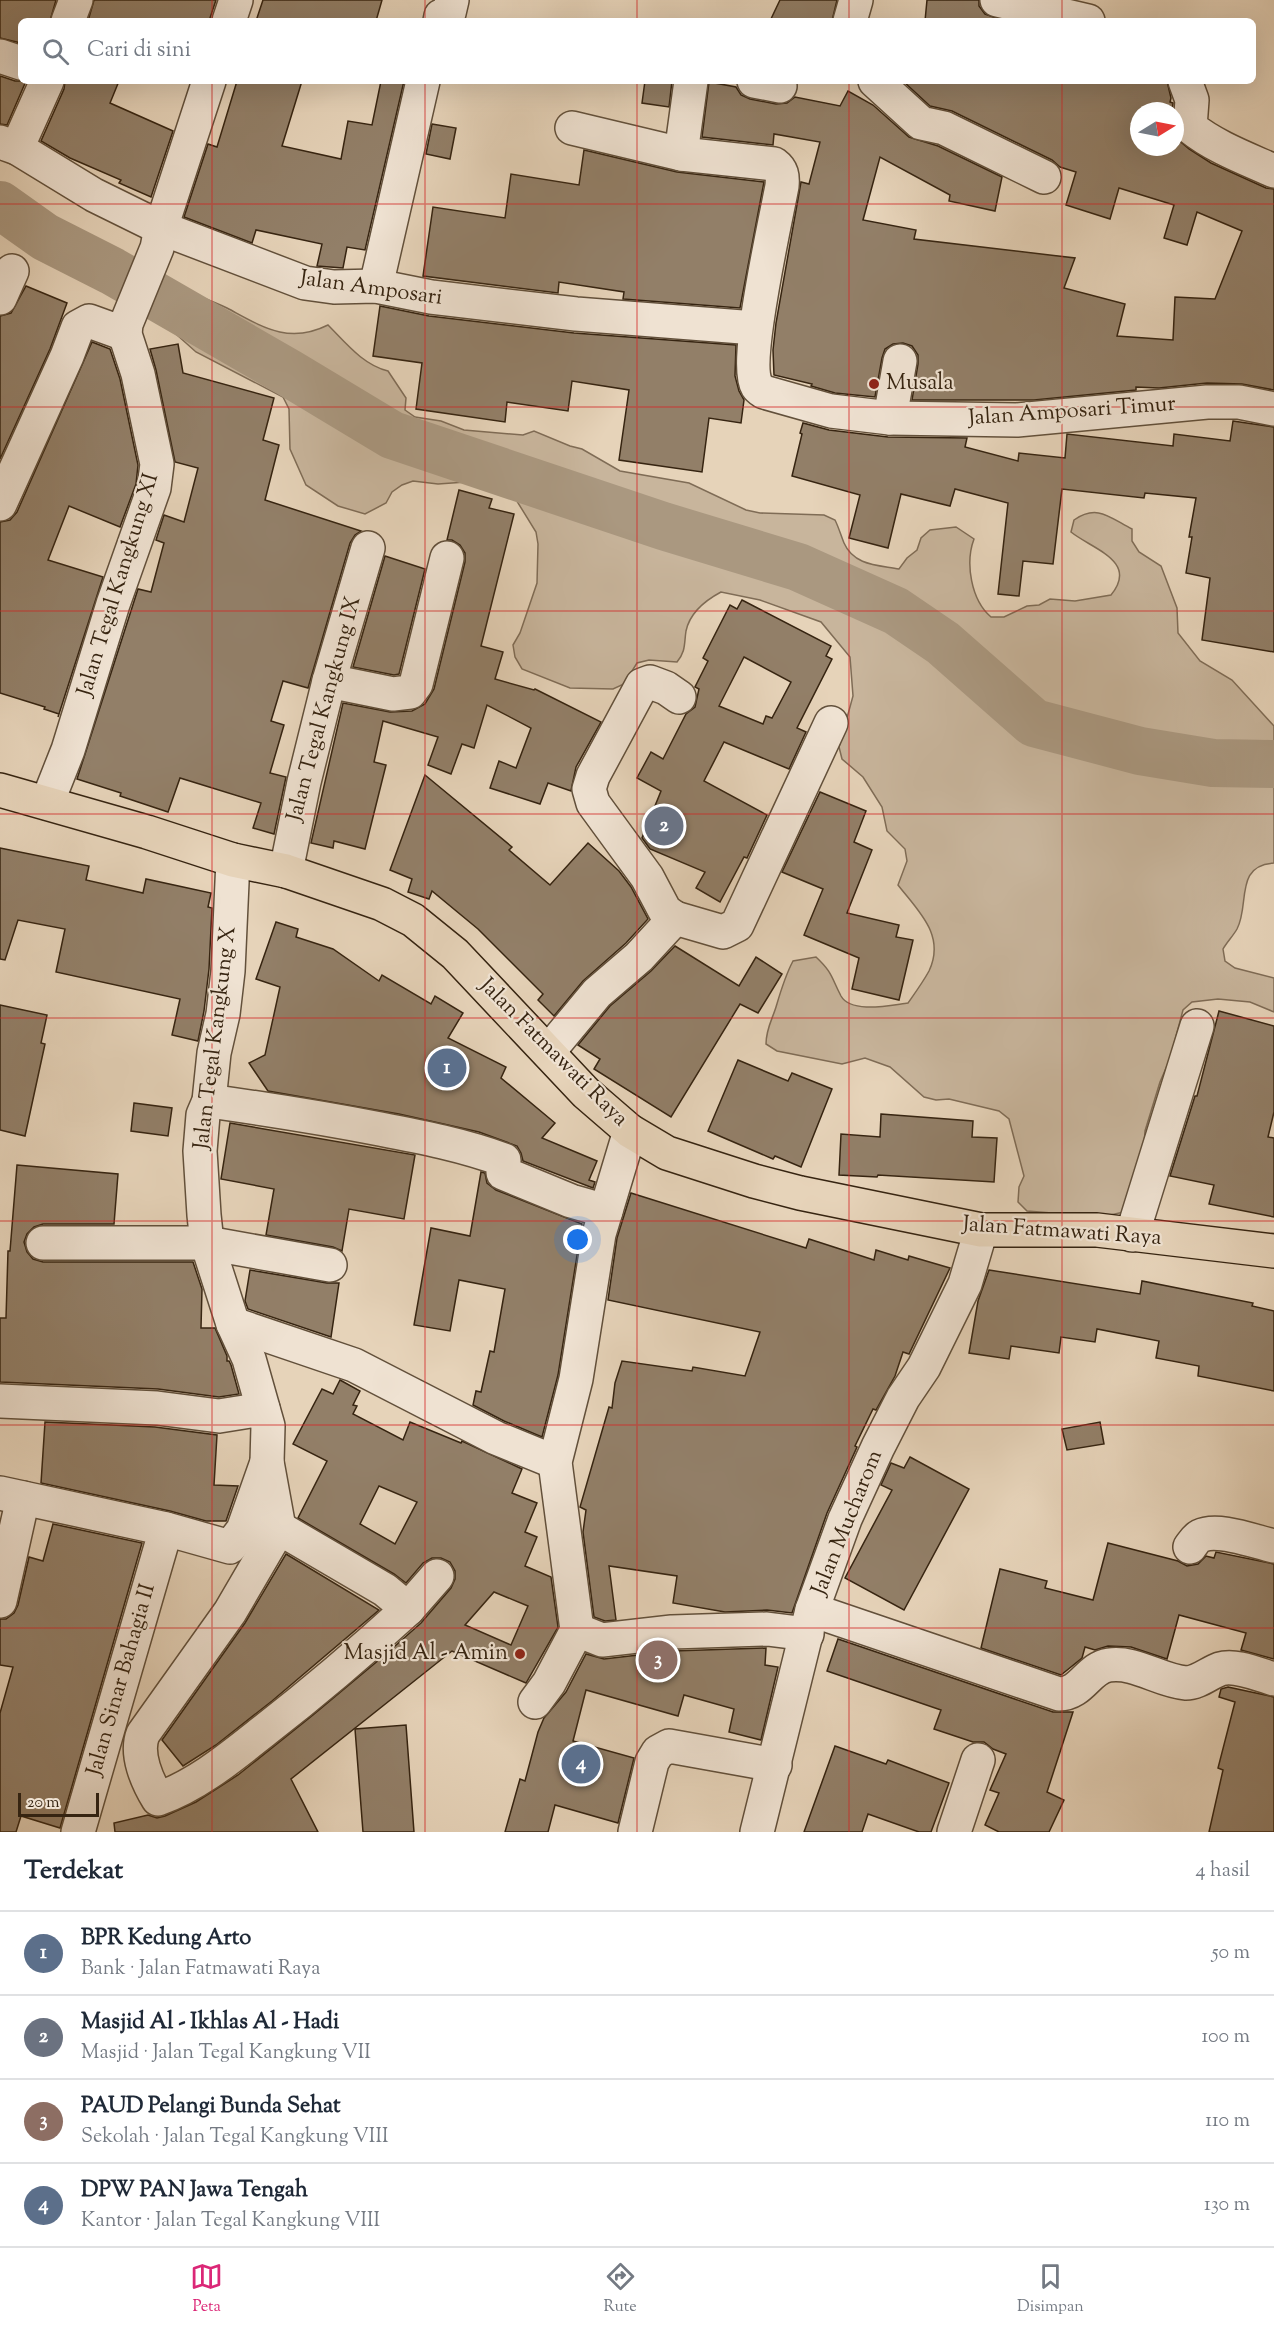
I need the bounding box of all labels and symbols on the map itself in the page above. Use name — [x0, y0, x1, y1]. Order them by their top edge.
north arrow — [1130, 102, 1184, 156]
street label: Jalan Amposari — [297, 263, 444, 315]
place label: Musala — [886, 368, 954, 400]
marker: Musala — [867, 377, 881, 391]
street label: Jalan Amposari Timur — [966, 389, 1177, 435]
street label: Jalan Tegal Kangkung XI — [70, 470, 168, 701]
street label: Jalan Tegal Kangkung IX — [279, 592, 371, 826]
pin: 2 — [644, 804, 684, 848]
street label: Jalan Tegal Kangkung X — [186, 924, 246, 1152]
street label: Jalan Fatmawati Raya — [470, 970, 635, 1135]
pin: 1 — [428, 1046, 466, 1090]
street label: Jalan Fatmawati Raya — [960, 1209, 1163, 1255]
your location — [563, 1225, 592, 1254]
street label: Jalan Mucharom — [804, 1446, 892, 1601]
street label: Jalan Sinar Bahagia II — [79, 1580, 165, 1781]
place label: Masjid Al - Amin — [343, 1638, 508, 1670]
pin: 3 — [638, 1638, 678, 1682]
marker: Masjid Al - Amin — [513, 1647, 527, 1661]
pin: 4 — [562, 1742, 600, 1786]
scale bar — [18, 1790, 99, 1818]

